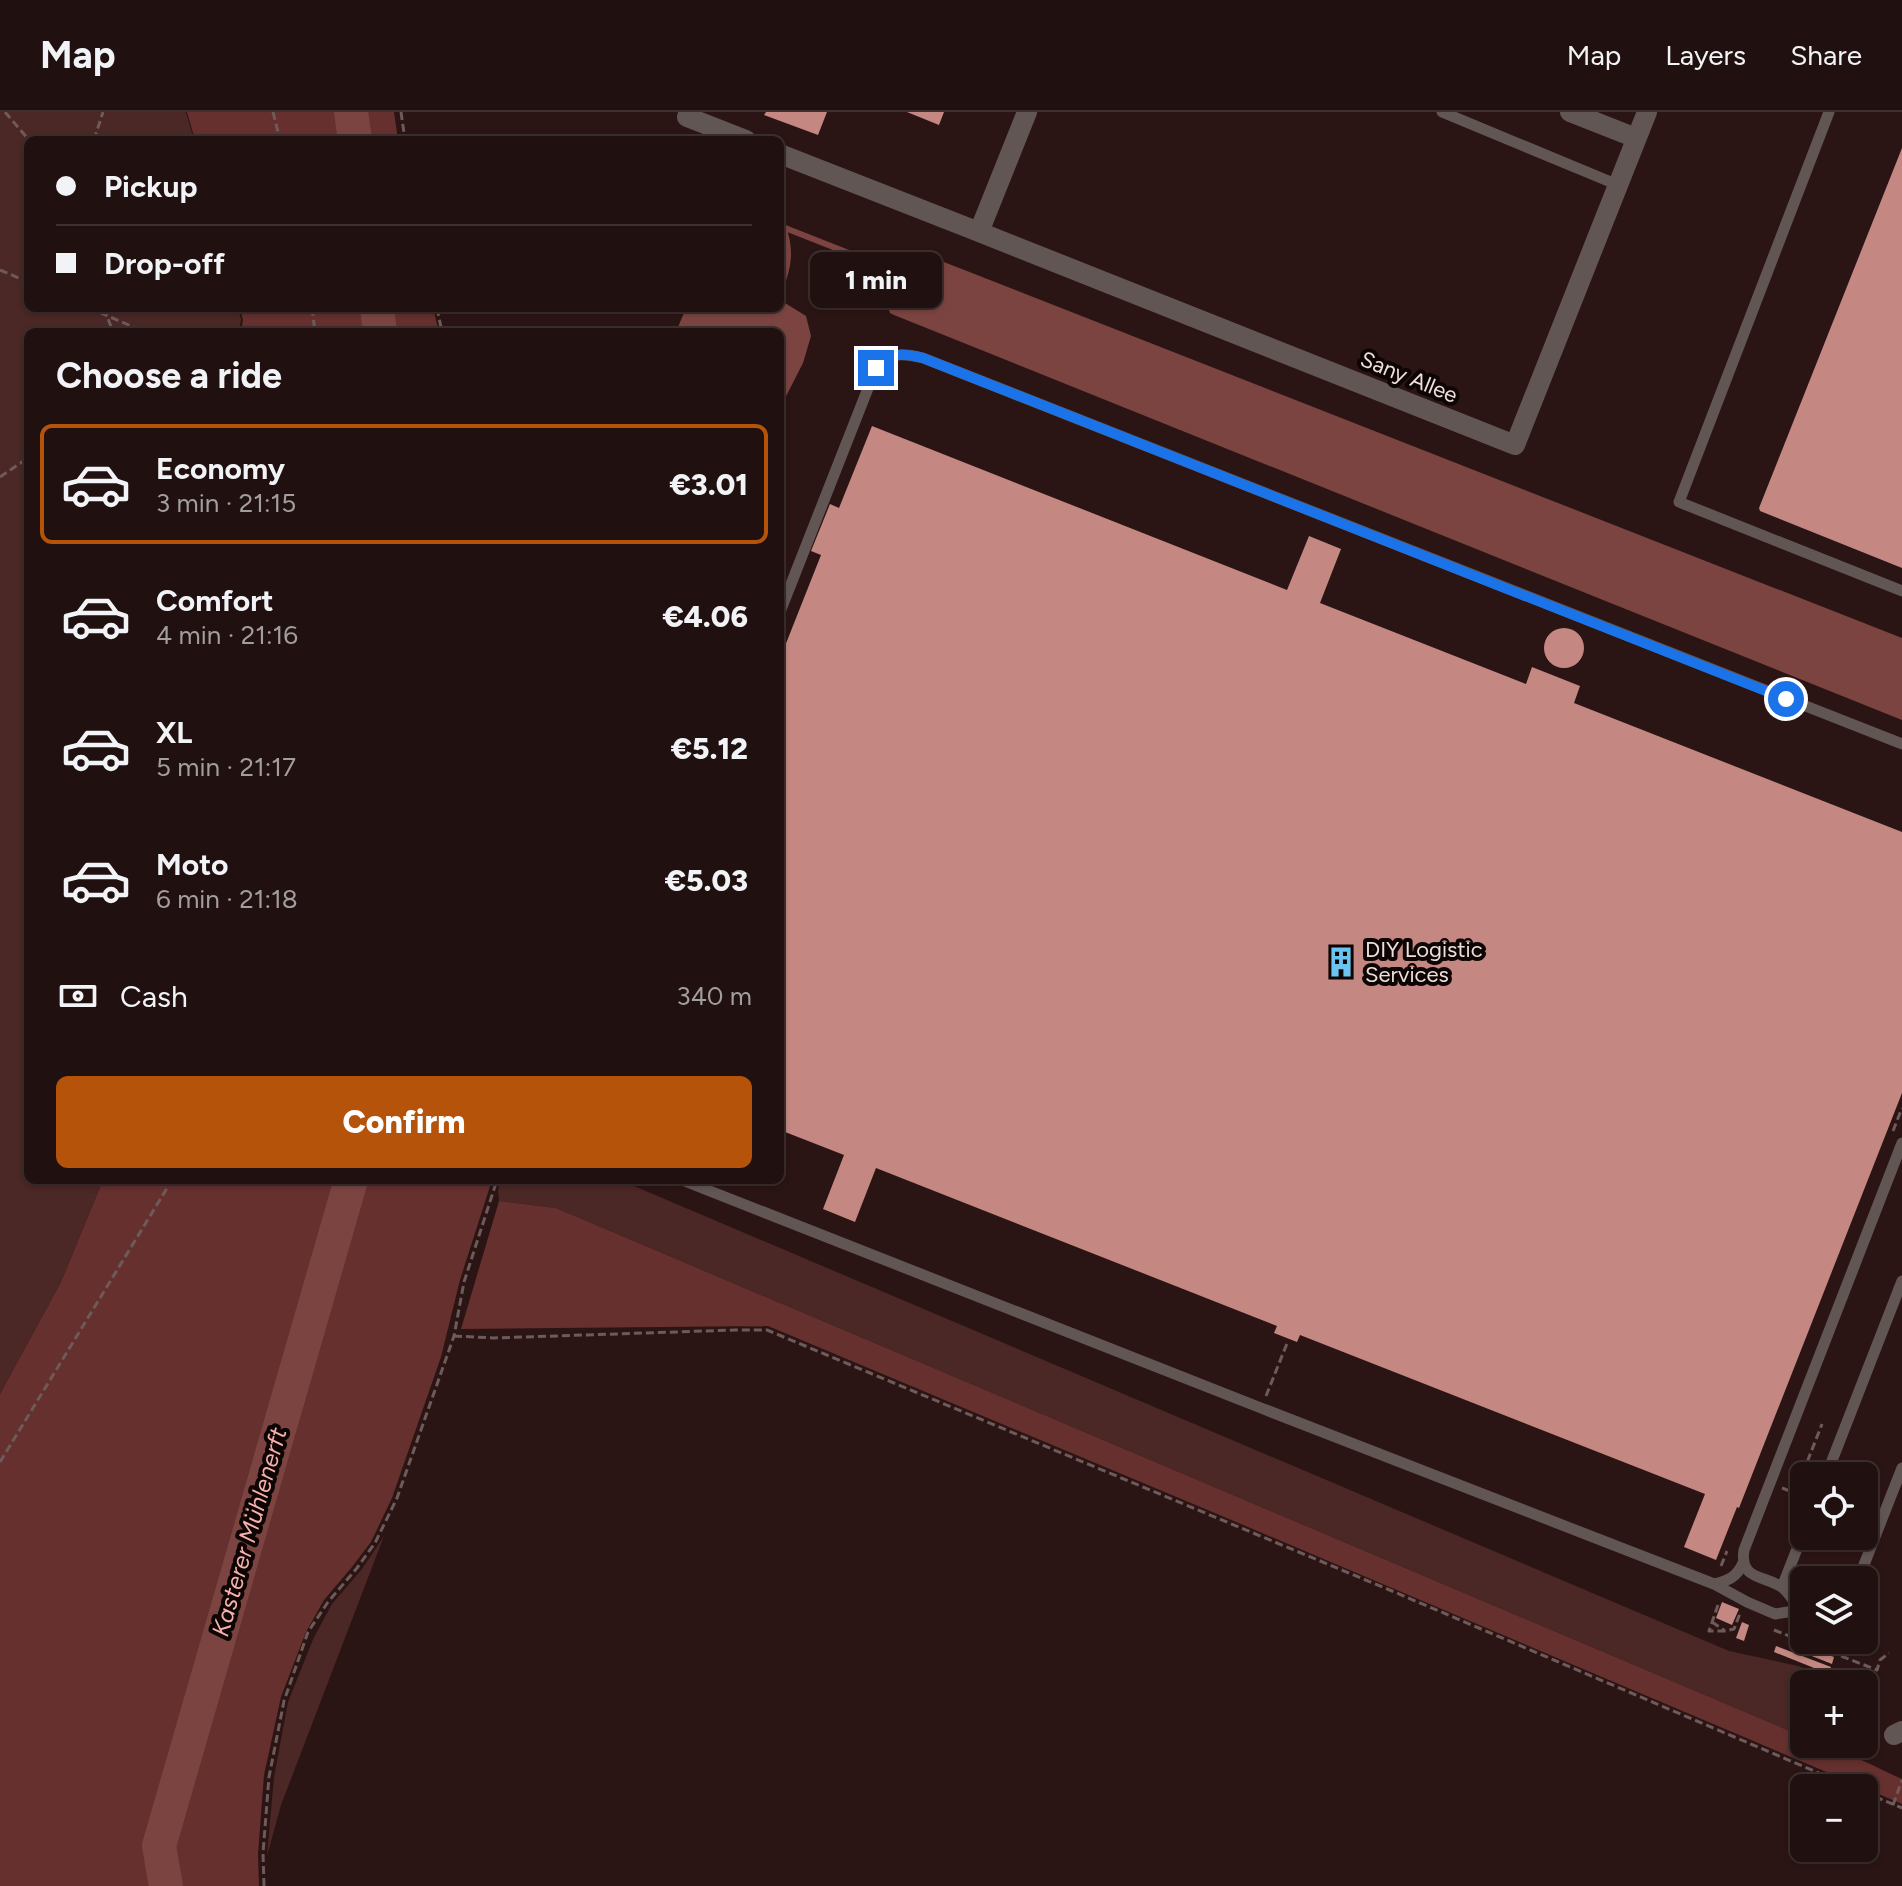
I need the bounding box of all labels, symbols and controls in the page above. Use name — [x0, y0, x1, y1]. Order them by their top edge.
text: Map — [40, 32, 116, 78]
text: Map — [1567, 38, 1621, 72]
text: Layers — [1665, 38, 1746, 72]
text: Share — [1790, 38, 1862, 72]
text: Pickup — [104, 168, 198, 205]
text: Drop-off — [104, 245, 225, 282]
callout: 1 min — [810, 252, 942, 308]
text: 1 min — [845, 264, 907, 296]
street label: Sany Allee — [1356, 345, 1462, 409]
route end — [858, 350, 894, 386]
text: Choose a ride — [56, 354, 282, 397]
icon: car — [60, 448, 132, 520]
text: Economy — [156, 450, 285, 487]
text: €3.01 — [670, 466, 748, 503]
text: 3 min · 21:15 — [156, 487, 296, 519]
icon: car — [60, 580, 132, 652]
text: Comfort — [156, 582, 274, 619]
text: €4.06 — [662, 598, 748, 635]
text: 4 min · 21:16 — [156, 619, 298, 651]
route start — [1768, 681, 1804, 717]
icon: car — [60, 712, 132, 784]
text: XL — [156, 714, 192, 751]
text: €5.12 — [671, 730, 748, 767]
text: 5 min · 21:17 — [156, 751, 296, 783]
icon: car — [60, 844, 132, 916]
text: Moto — [156, 846, 228, 883]
text: €5.03 — [665, 862, 748, 899]
text: 6 min · 21:18 — [156, 883, 298, 915]
place label: DIY Logistic Services — [1365, 936, 1483, 988]
building icon: DIY Logistic Services — [1324, 945, 1358, 979]
icon: cash — [56, 974, 100, 1018]
text: Cash — [120, 978, 188, 1015]
text: 340 m — [676, 980, 752, 1012]
button: Confirm — [56, 1076, 752, 1168]
water label: Kasterer Mühlenerft — [205, 1424, 293, 1640]
map controls — [1790, 1462, 1878, 1862]
button: locate — [1790, 1462, 1878, 1550]
button: layers — [1790, 1566, 1878, 1654]
button: + — [1790, 1670, 1878, 1758]
button: − — [1790, 1774, 1878, 1862]

